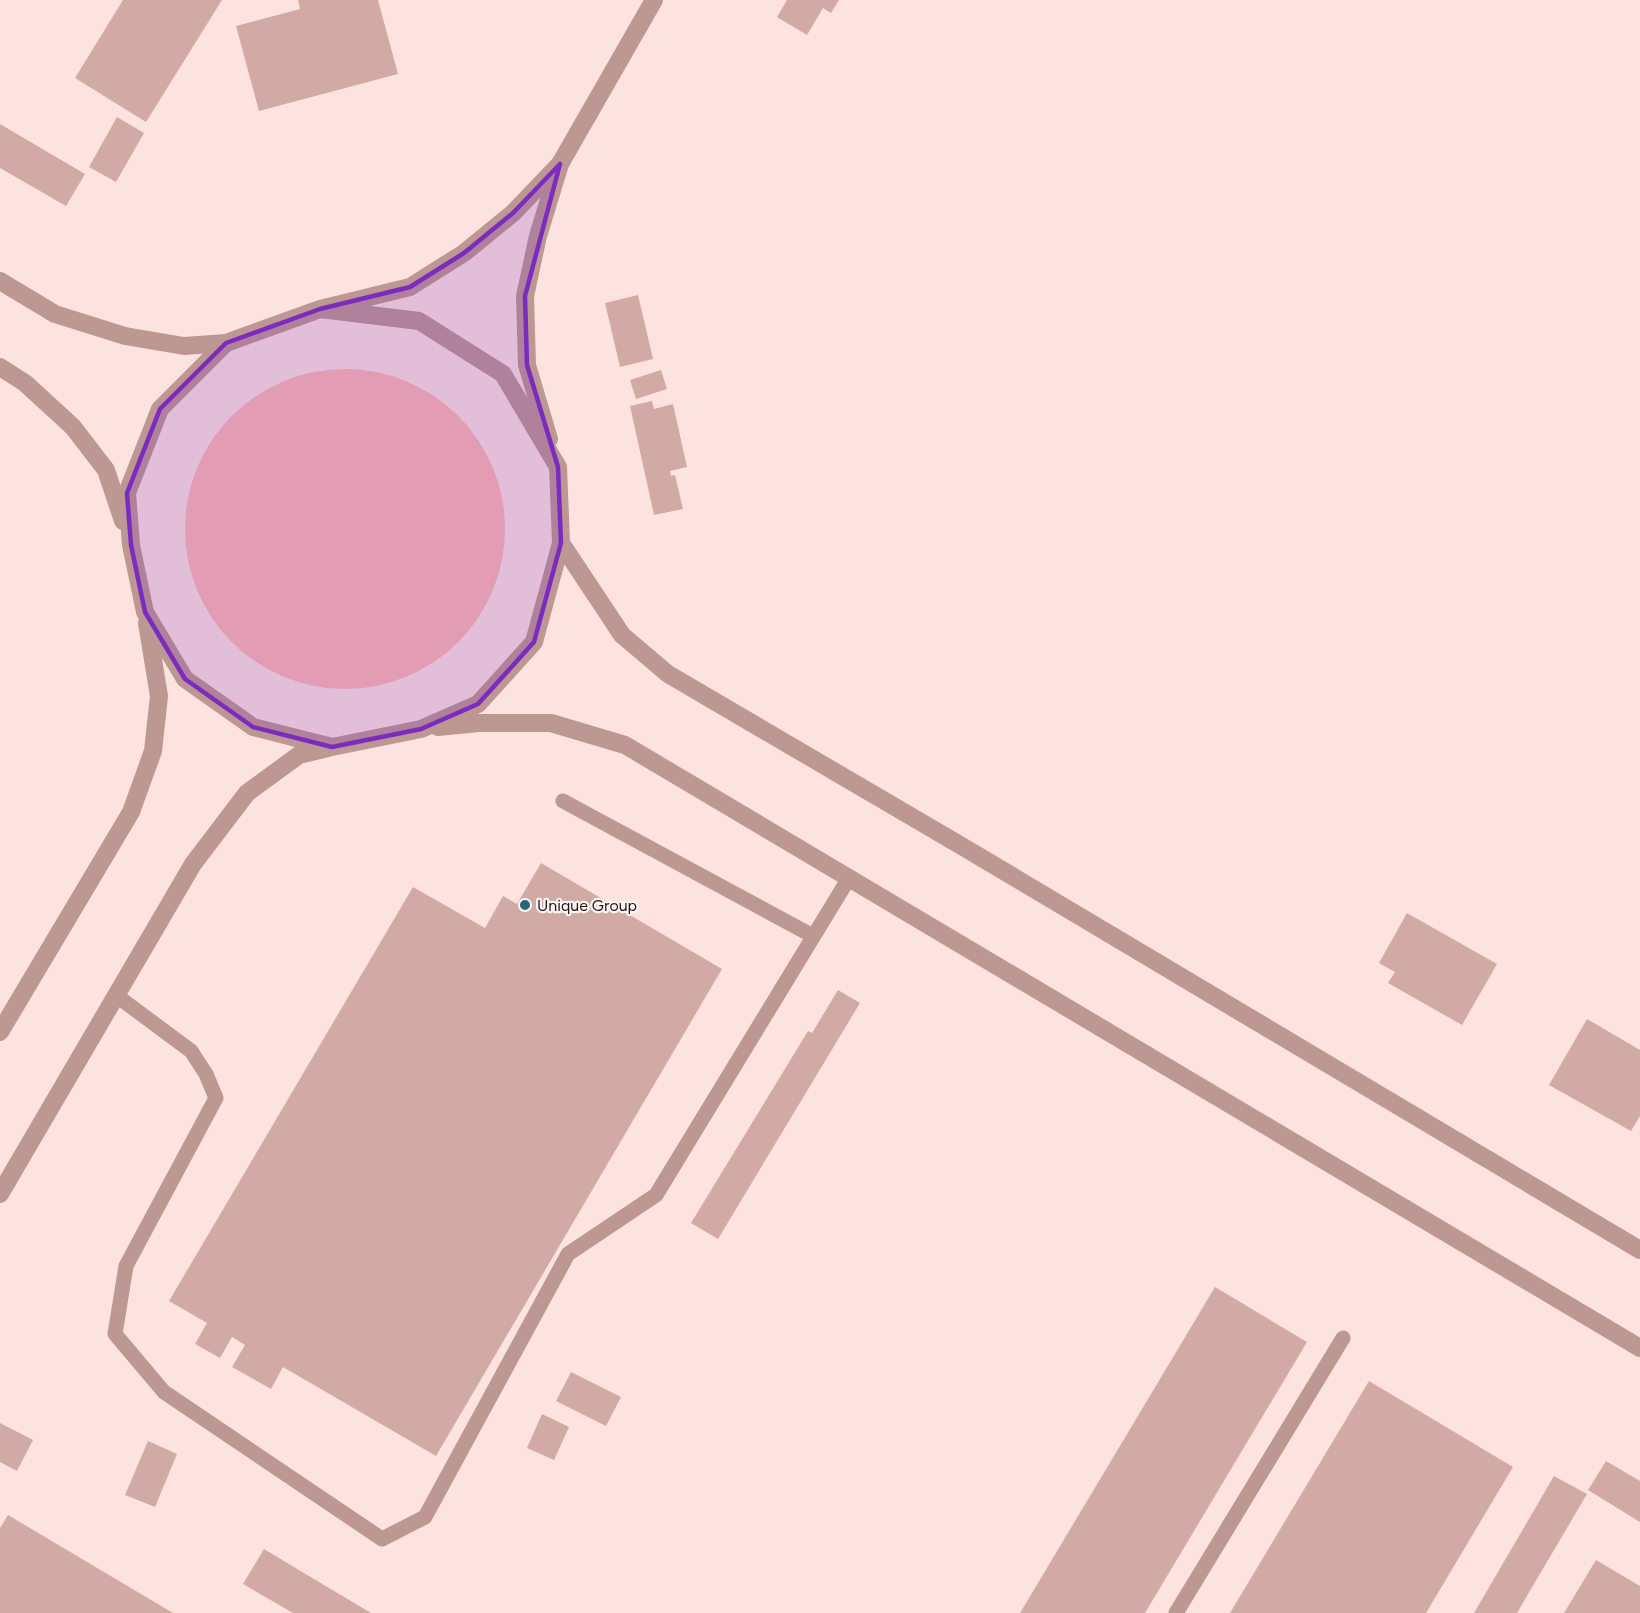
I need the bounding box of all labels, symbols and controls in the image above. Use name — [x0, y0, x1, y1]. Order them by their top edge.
place label: Unique Group — [537, 896, 637, 915]
marker: Unique Group — [518, 898, 532, 912]

